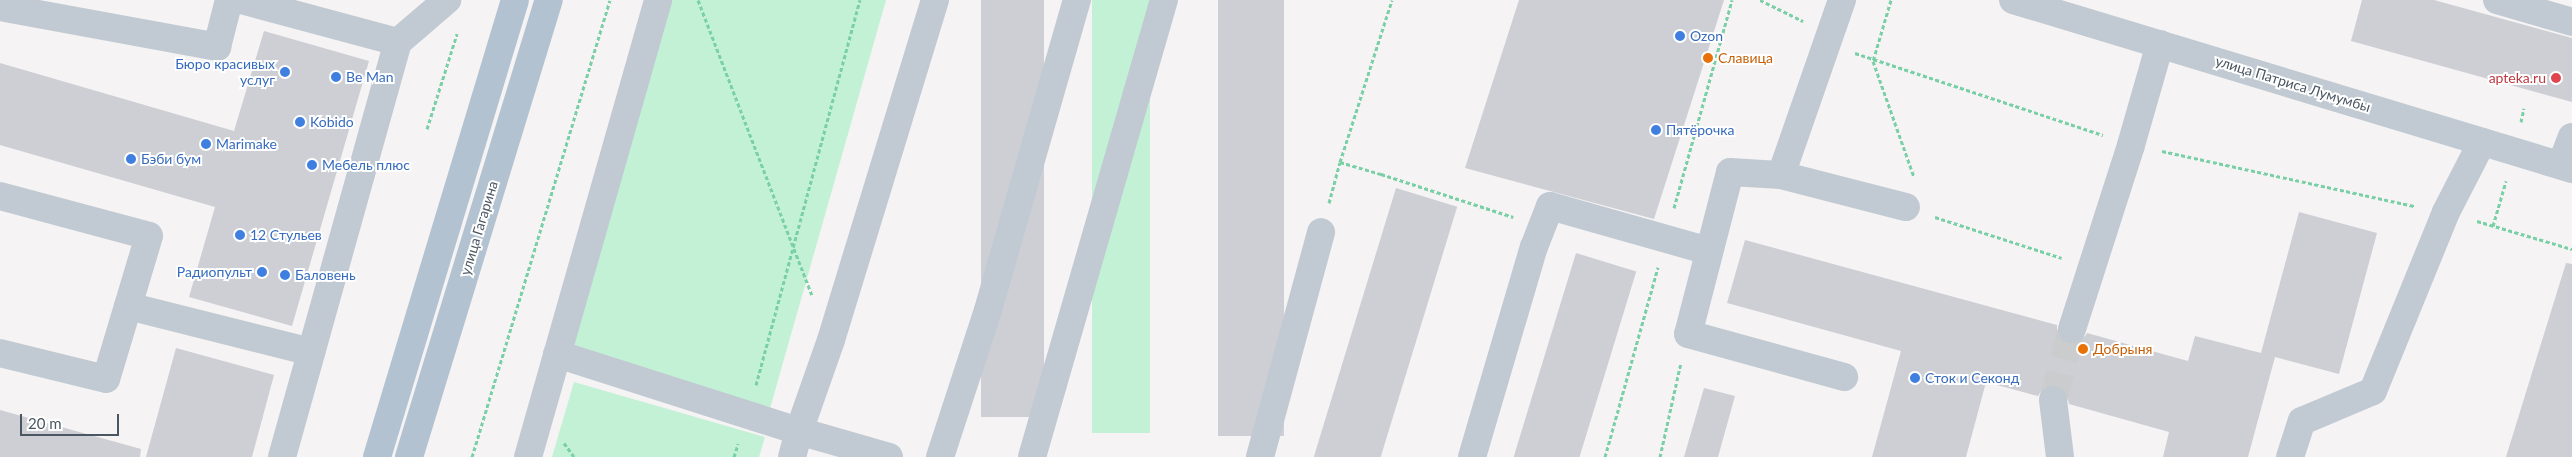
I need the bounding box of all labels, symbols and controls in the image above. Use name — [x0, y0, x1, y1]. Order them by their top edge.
place label: Ozon — [1690, 28, 1723, 44]
marker: Ozon — [1674, 30, 1686, 42]
place label: Славица — [1718, 50, 1773, 66]
marker: Славица — [1702, 52, 1714, 64]
street label: улица Патриса Лумумбы — [2213, 52, 2373, 116]
place label: Бюро красивых услуг — [175, 56, 275, 88]
marker: Бюро красивых услуг — [279, 66, 291, 78]
place label: Be Man — [346, 69, 393, 85]
place label: apteka.ru — [2489, 70, 2546, 86]
marker: Be Man — [330, 71, 342, 83]
marker: apteka.ru — [2550, 72, 2562, 84]
place label: Kobido — [310, 114, 354, 130]
marker: Kobido — [294, 116, 306, 128]
place label: Пятёрочка — [1666, 122, 1734, 138]
marker: Пятёрочка — [1650, 124, 1662, 136]
place label: Marimake — [216, 136, 277, 152]
marker: Marimake — [200, 138, 212, 150]
place label: Бэби бум — [141, 151, 201, 167]
marker: Бэби бум — [125, 153, 137, 165]
place label: Мебель плюс — [322, 157, 410, 173]
marker: Мебель плюс — [306, 159, 318, 171]
street label: улица Гагарина — [457, 179, 501, 277]
place label: 12 Стульев — [250, 227, 322, 243]
marker: 12 Стульев — [234, 229, 246, 241]
place label: Радиопульт — [177, 264, 252, 280]
marker: Радиопульт — [256, 266, 268, 278]
place label: Баловень — [295, 267, 356, 283]
marker: Баловень — [279, 269, 291, 281]
place label: Добрыня — [2093, 341, 2152, 357]
marker: Добрыня — [2077, 343, 2089, 355]
place label: Сток и Секонд — [1925, 370, 2019, 386]
marker: Сток и Секонд — [1909, 372, 1921, 384]
scale bar — [22, 404, 121, 436]
text: 20 m — [28, 414, 62, 432]

